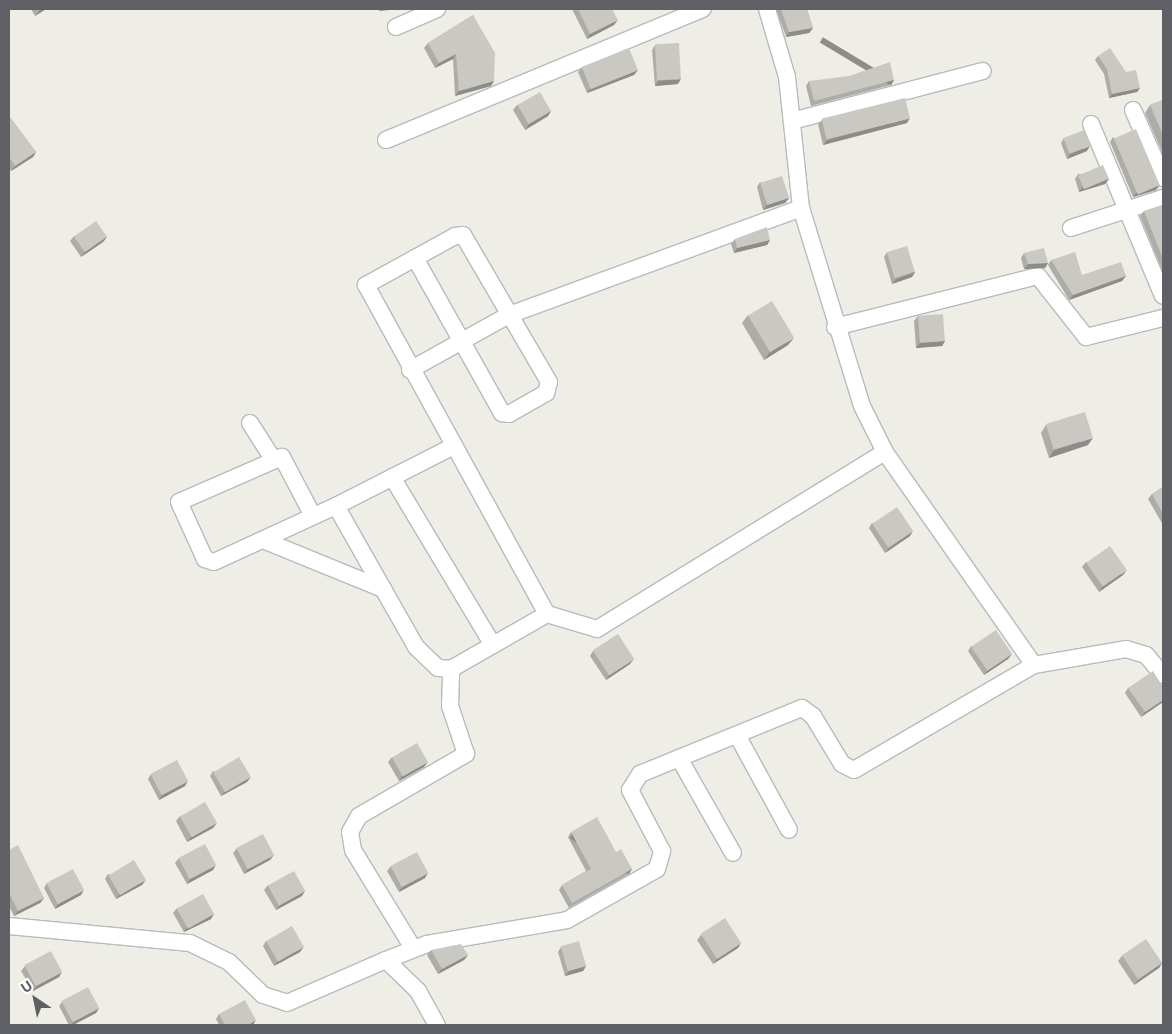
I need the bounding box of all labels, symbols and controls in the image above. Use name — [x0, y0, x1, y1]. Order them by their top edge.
north arrow — [10, 974, 60, 1024]
text: U — [17, 975, 36, 997]

